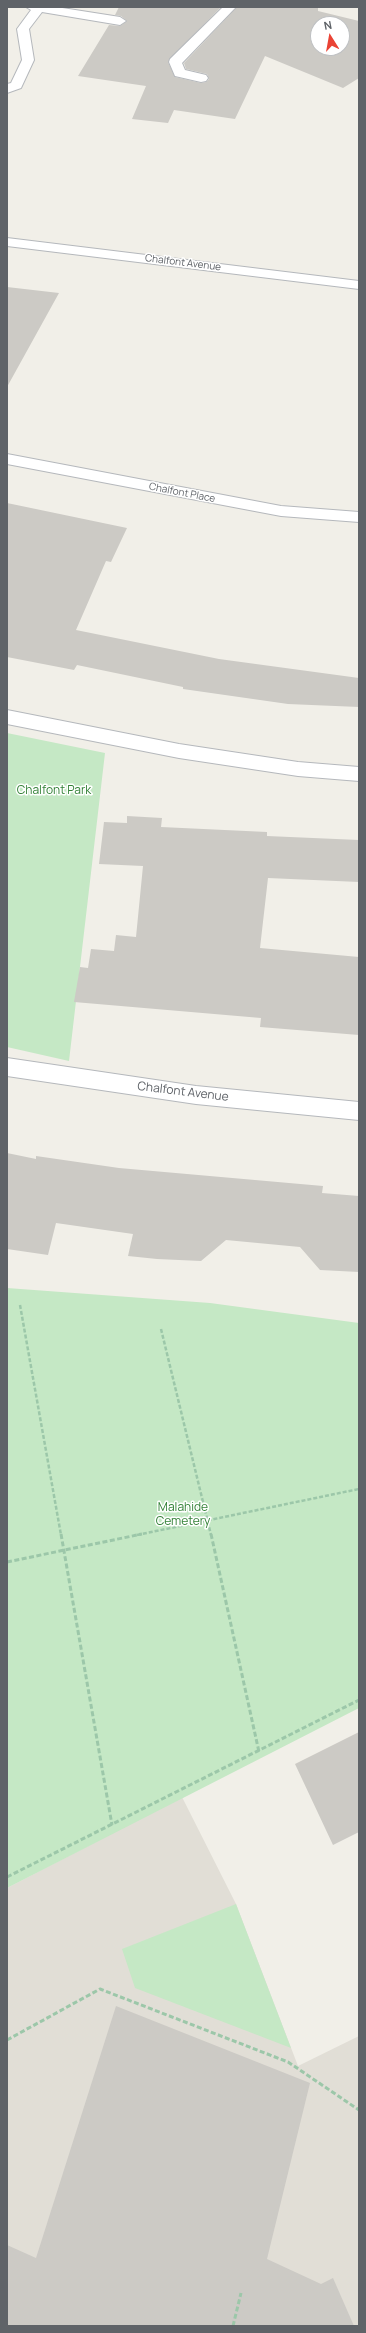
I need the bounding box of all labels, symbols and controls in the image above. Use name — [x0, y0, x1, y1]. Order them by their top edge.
north arrow — [310, 16, 350, 56]
text: N — [322, 17, 333, 33]
street label: Chalfont Avenue — [144, 252, 222, 274]
street label: Chalfont Place — [148, 481, 216, 505]
park label: Chalfont Park — [17, 784, 91, 798]
street label: Chalfont Avenue — [137, 1079, 229, 1105]
park label: Malahide Cemetery — [156, 1501, 210, 1529]

